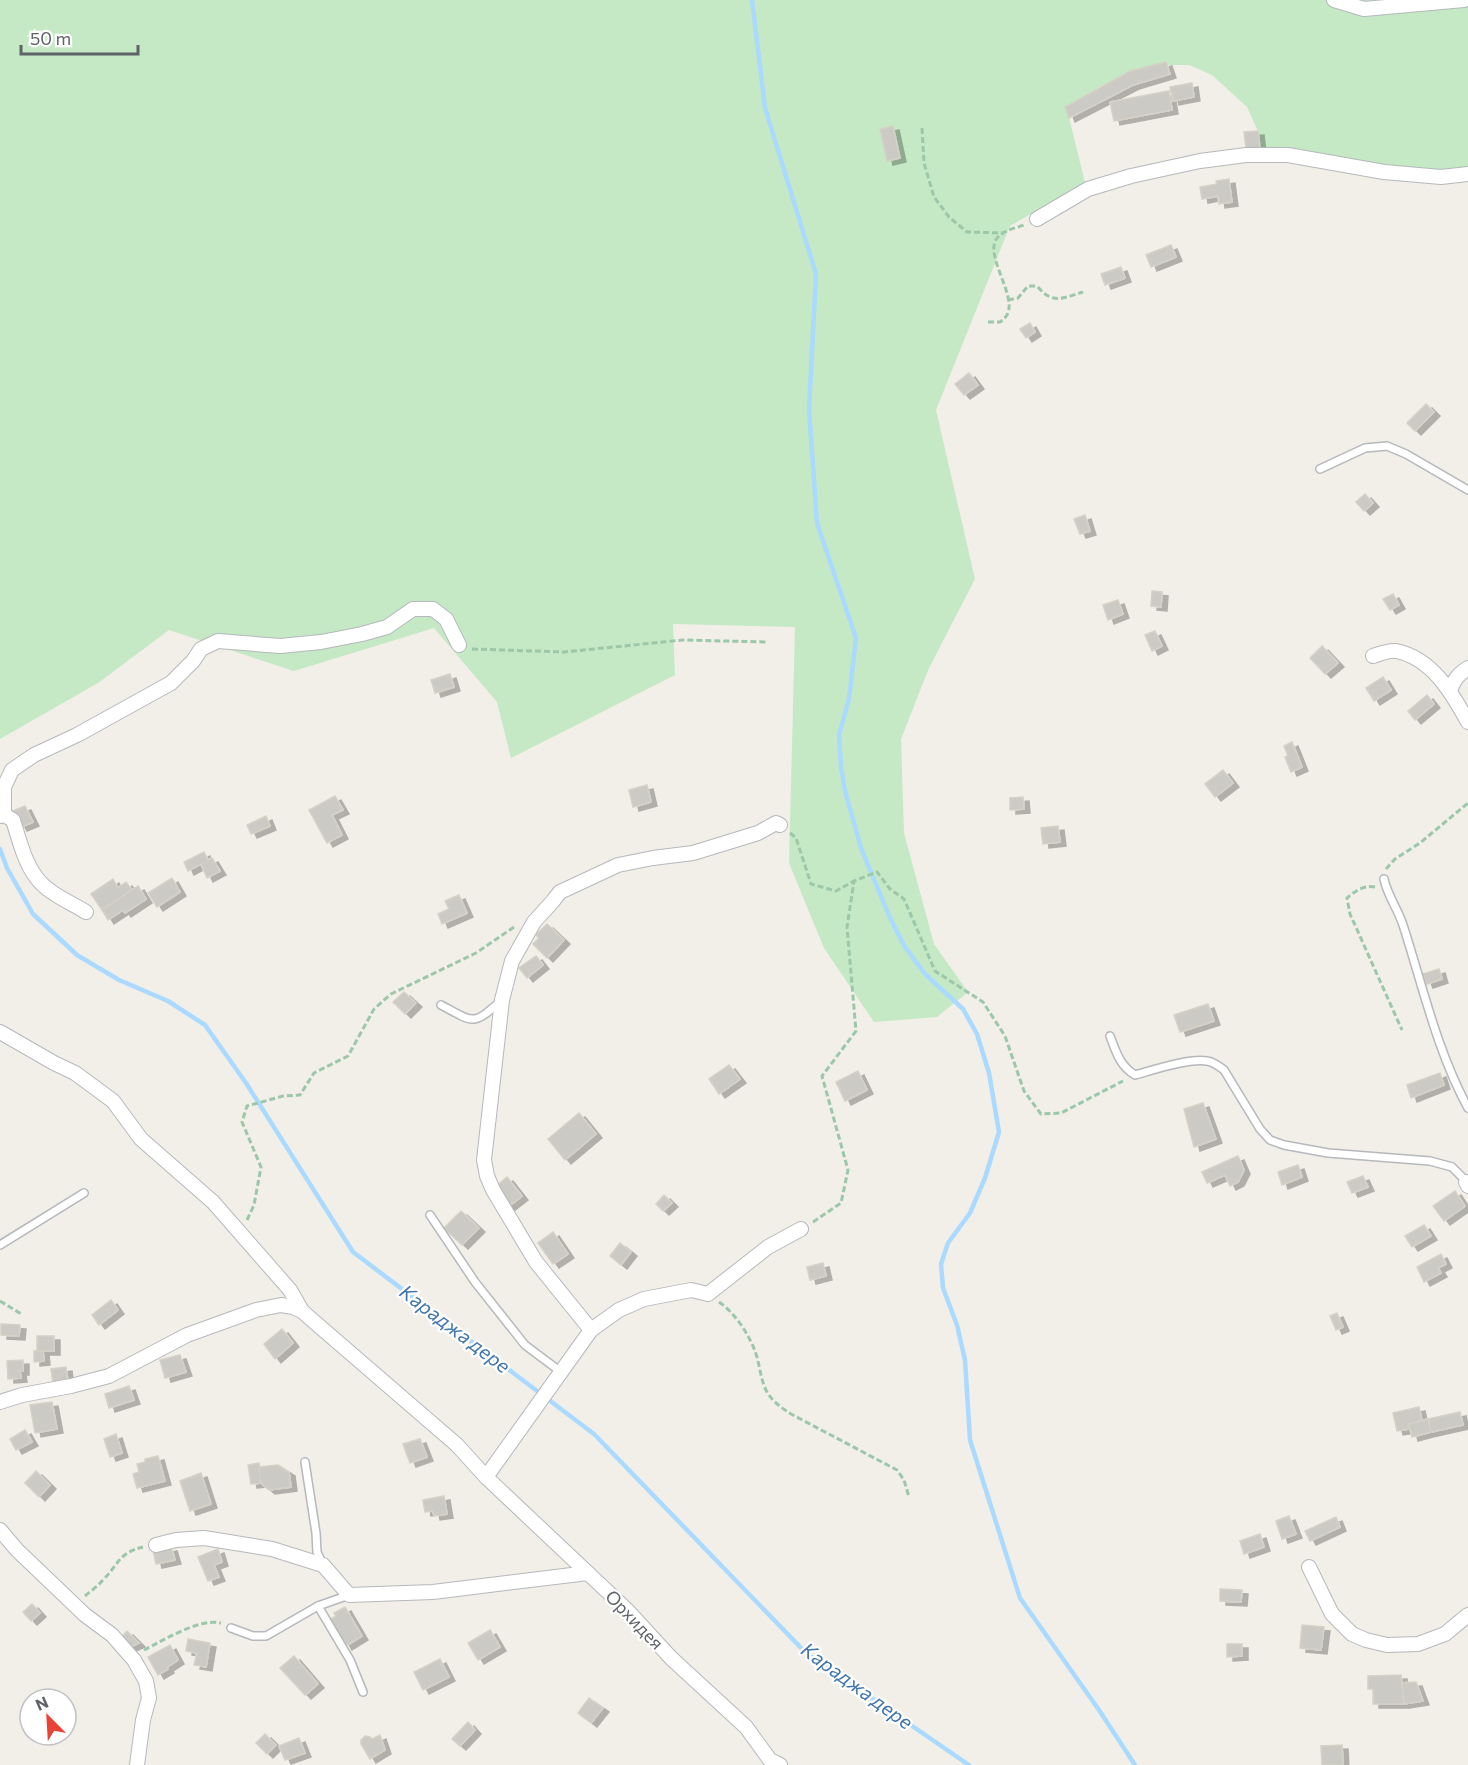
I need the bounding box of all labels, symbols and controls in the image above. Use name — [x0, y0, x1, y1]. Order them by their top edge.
scale bar — [21, 18, 138, 56]
text: 50 m — [30, 27, 71, 49]
water label: Караджа дере — [396, 1279, 516, 1378]
street label: Орхидея — [601, 1585, 668, 1654]
water label: Караджа дере — [797, 1637, 918, 1734]
north arrow — [18, 1687, 78, 1747]
text: N — [32, 1692, 51, 1714]

